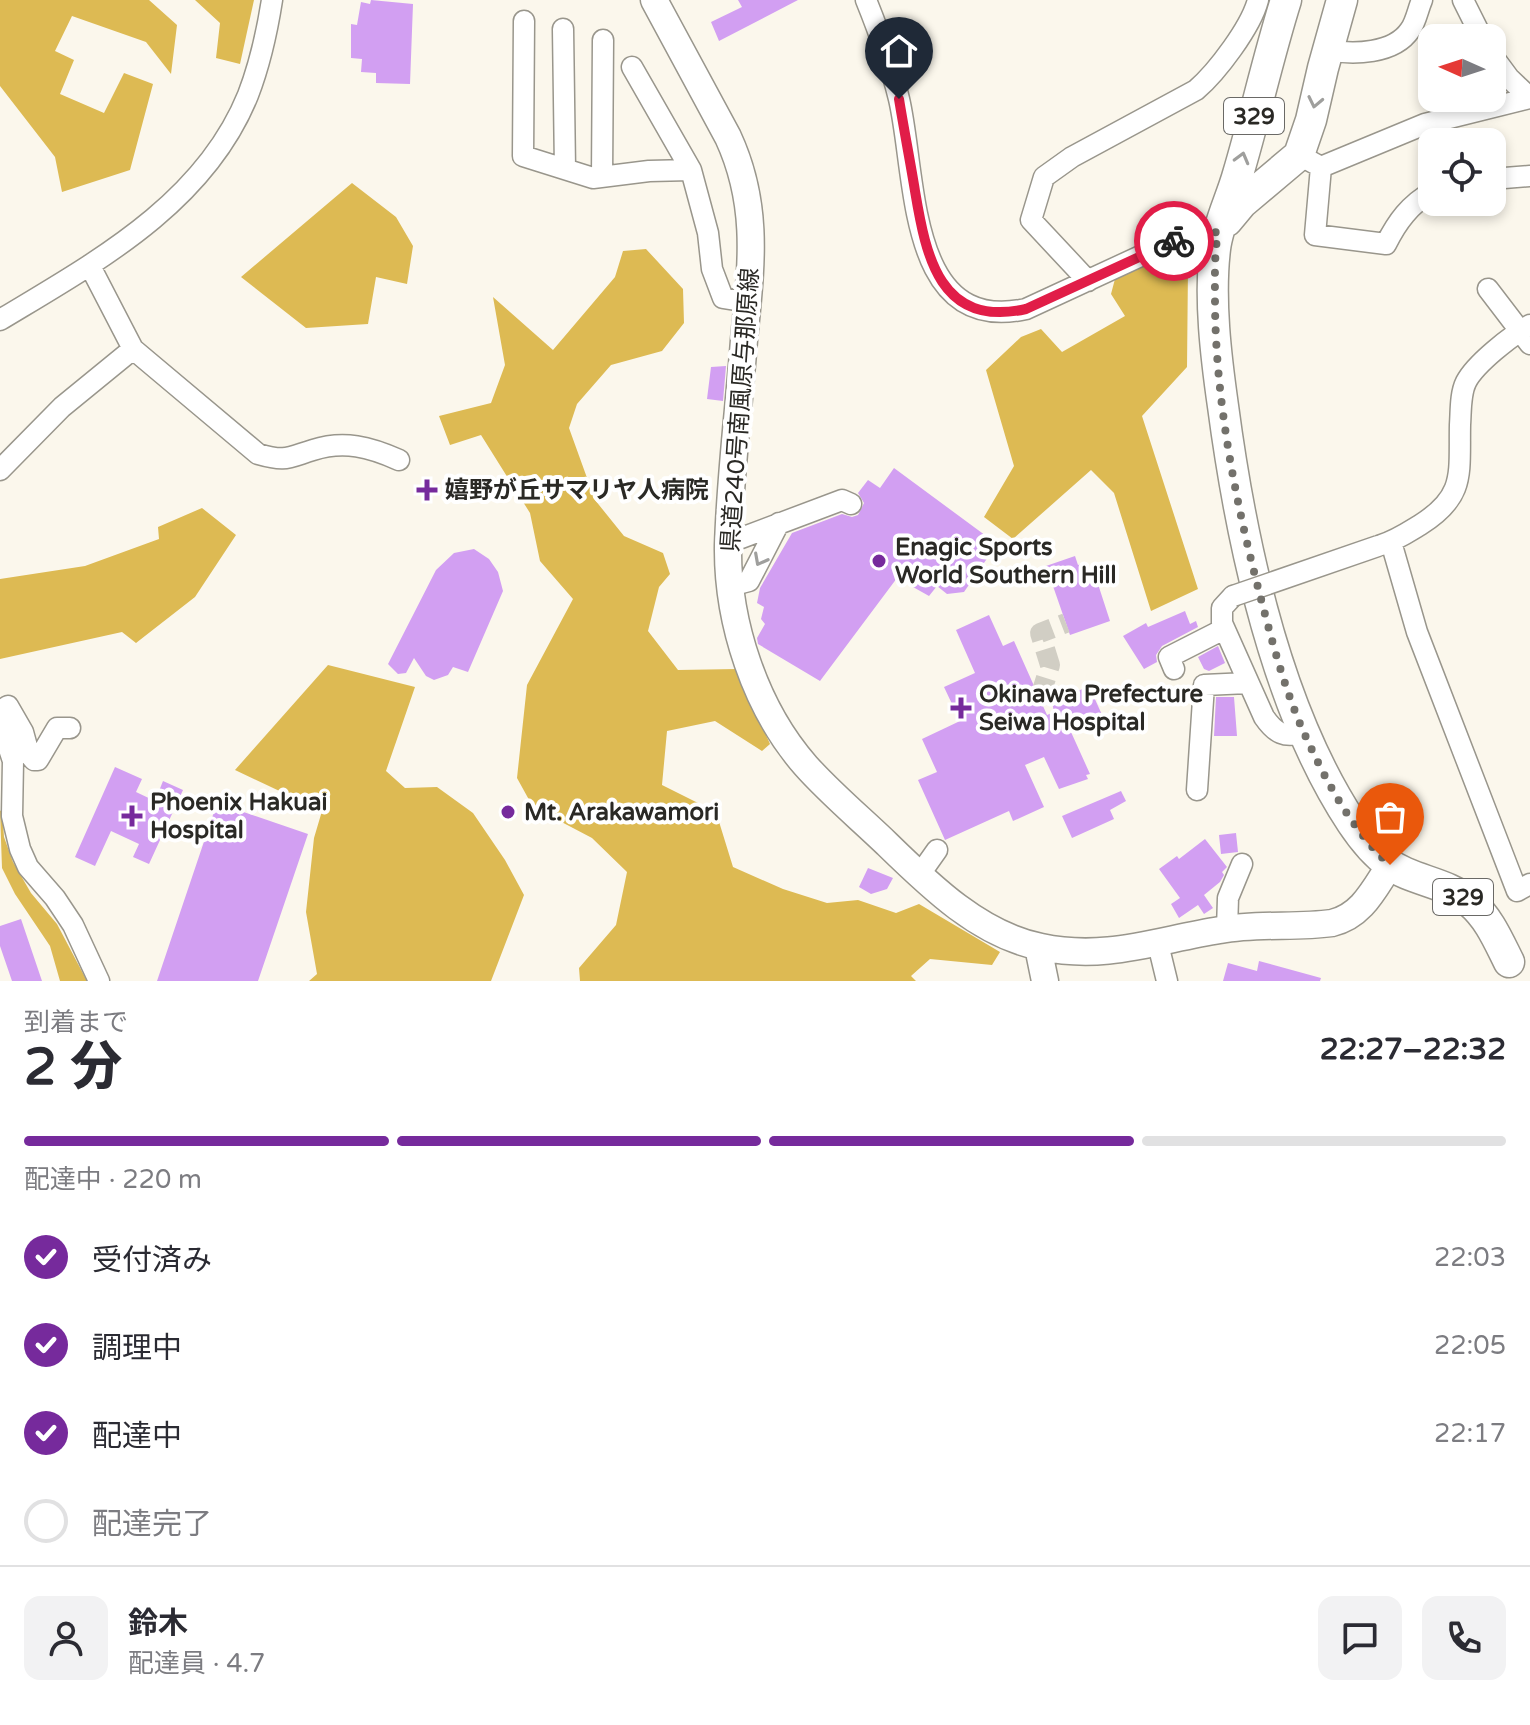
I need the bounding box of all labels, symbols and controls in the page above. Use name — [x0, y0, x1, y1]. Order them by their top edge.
pin — [865, 17, 933, 99]
north arrow — [1418, 24, 1506, 112]
map controls — [1418, 24, 1506, 216]
icon: home — [877, 29, 921, 73]
one-way arrow — [1307, 95, 1324, 109]
road number: 329 — [1224, 98, 1284, 134]
button: locate — [1418, 128, 1506, 216]
one-way arrow — [1233, 151, 1250, 165]
courier — [1134, 201, 1214, 281]
icon: bike — [1152, 219, 1196, 263]
street label: 県道240号南風原与那原線 — [716, 267, 765, 553]
place label: 嬉野が丘サマリヤ人病院 — [445, 476, 709, 505]
marker: 嬉野が丘サマリヤ人病院 — [416, 479, 438, 501]
place label: Enagic Sports World Southern Hill — [895, 533, 1117, 590]
one-way arrow — [754, 552, 769, 567]
marker: Enagic Sports World Southern Hill — [870, 552, 888, 570]
place label: Okinawa Prefecture Seiwa Hospital — [979, 680, 1204, 737]
marker: Okinawa Prefecture Seiwa Hospital — [950, 697, 972, 719]
pin — [1356, 783, 1424, 865]
place label: Phoenix Hakuai Hospital — [150, 788, 327, 845]
icon: bag — [1368, 795, 1412, 839]
place label: Mt. Arakawamori — [524, 798, 719, 827]
marker: Mt. Arakawamori — [499, 803, 517, 821]
marker: Phoenix Hakuai Hospital — [121, 805, 143, 827]
road number: 329 — [1433, 879, 1493, 915]
text: 到着まで — [24, 1007, 128, 1038]
text: 22:27–22:32 — [1320, 1031, 1506, 1068]
text: 2 分 — [24, 1036, 122, 1099]
text: 配達中 · 220 m — [24, 1164, 202, 1195]
icon: check — [24, 1235, 68, 1279]
text: 受付済み — [92, 1242, 212, 1279]
text: 22:03 — [1434, 1242, 1506, 1273]
icon: check — [24, 1323, 68, 1367]
text: 調理中 — [92, 1330, 182, 1367]
text: 22:05 — [1434, 1330, 1506, 1361]
icon: check — [24, 1411, 68, 1455]
text: 配達中 — [92, 1418, 182, 1455]
text: 22:17 — [1434, 1418, 1506, 1449]
text: 配達完了 — [92, 1506, 212, 1543]
button: person — [24, 1596, 108, 1680]
button: chat — [1318, 1596, 1402, 1680]
button: phone — [1422, 1596, 1506, 1680]
text: 鈴木 — [128, 1605, 188, 1642]
text: 配達員 · 4.7 — [128, 1648, 265, 1679]

